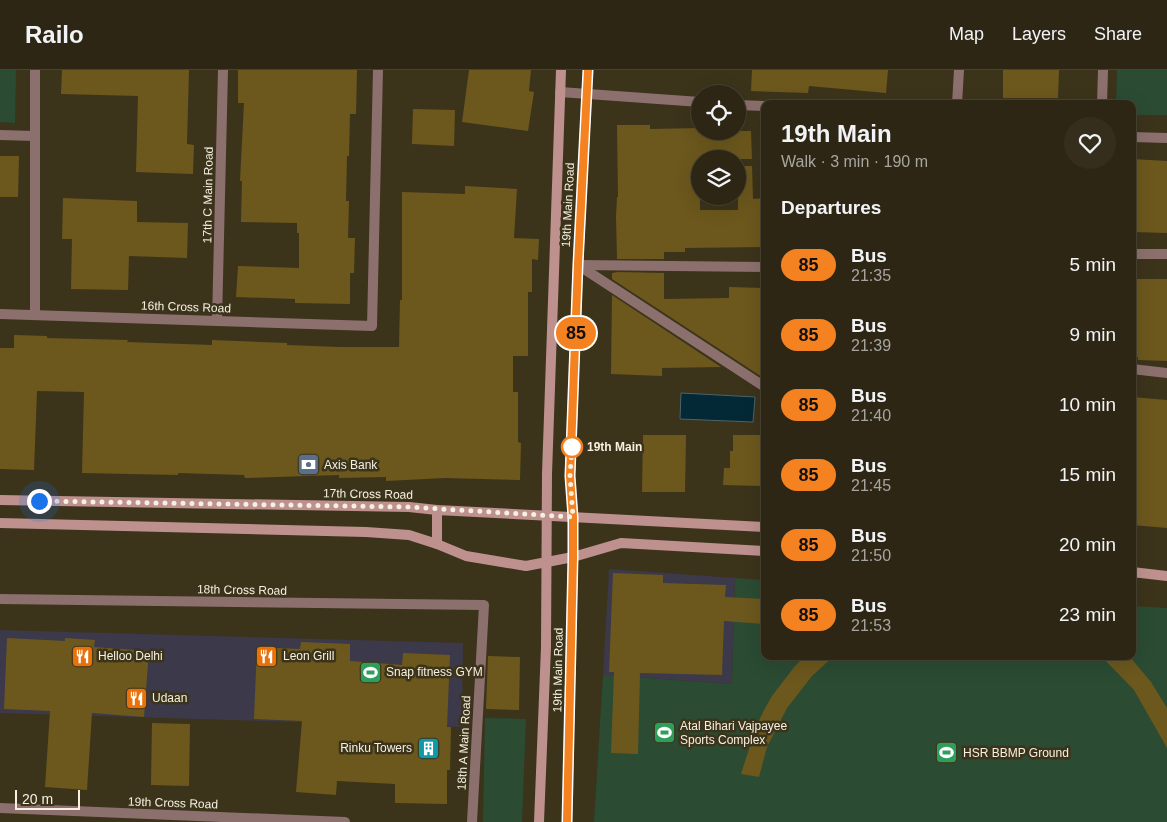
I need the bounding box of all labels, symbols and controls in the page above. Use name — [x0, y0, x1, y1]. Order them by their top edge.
text: Railo — [25, 21, 84, 48]
text: Map — [949, 24, 984, 44]
text: Layers — [1012, 24, 1066, 44]
text: Share — [1094, 24, 1142, 44]
map controls — [691, 85, 746, 205]
button: locate — [691, 85, 746, 140]
button: heart — [1064, 117, 1116, 169]
text: 19th Main — [781, 120, 892, 147]
street label: 17th C Main Road — [200, 147, 216, 243]
button: layers — [691, 150, 746, 205]
text: Walk · 3 min · 190 m — [781, 153, 928, 170]
street label: 19th Main Road — [559, 162, 577, 248]
text: Departures — [781, 197, 881, 218]
text: Bus — [851, 245, 887, 266]
text: 5 min — [1070, 254, 1116, 275]
text: 85 — [798, 255, 819, 275]
text: 21:35 — [851, 267, 891, 284]
street label: 16th Cross Road — [141, 298, 231, 316]
text: Bus — [851, 315, 887, 336]
line badge: 85 — [554, 317, 598, 349]
text: 85 — [566, 323, 586, 343]
text: 9 min — [1070, 324, 1116, 345]
text: 85 — [798, 325, 819, 345]
text: 21:39 — [851, 337, 891, 354]
text: Bus — [851, 385, 887, 406]
text: 10 min — [1059, 394, 1116, 415]
text: 85 — [798, 395, 819, 415]
text: 21:40 — [851, 407, 891, 424]
marker: 19th Main — [561, 436, 583, 458]
place label: 19th Main — [587, 440, 642, 454]
bank icon: Axis Bank — [296, 453, 320, 477]
text: Bus — [851, 455, 887, 476]
place label: Axis Bank — [324, 458, 378, 472]
text: 15 min — [1059, 464, 1116, 485]
text: 85 — [798, 465, 819, 485]
text: 21:45 — [851, 477, 891, 494]
street label: 17th Cross Road — [323, 486, 413, 502]
your location — [27, 489, 52, 514]
text: Bus — [851, 525, 887, 546]
text: 20 min — [1059, 534, 1116, 555]
text: 85 — [798, 535, 819, 555]
text: 21:50 — [851, 547, 891, 564]
street label: 18th Cross Road — [197, 582, 287, 598]
text: Bus — [851, 595, 887, 616]
text: 23 min — [1059, 604, 1116, 625]
text: 85 — [798, 605, 819, 625]
text: 21:53 — [851, 617, 891, 634]
street label: 19th Main Road — [550, 628, 566, 712]
restaurant icon: Helloo Delhi — [70, 644, 94, 668]
restaurant icon: Leon Grill — [255, 644, 279, 668]
place label: Helloo Delhi — [98, 649, 163, 663]
place label: Leon Grill — [283, 649, 334, 663]
sports icon: Snap fitness GYM — [358, 660, 382, 684]
place label: Snap fitness GYM — [386, 665, 483, 679]
restaurant icon: Udaan — [124, 686, 148, 710]
place label: Udaan — [152, 691, 187, 705]
street label: 18th A Main Road — [455, 695, 473, 791]
place label: Atal Bihari Vajpayee Sports Complex — [680, 719, 788, 747]
sports icon: Atal Bihari Vajpayee Sports Complex — [652, 721, 676, 745]
building icon: Rinku Towers — [416, 736, 440, 760]
place label: Rinku Towers — [340, 741, 412, 755]
sports icon: HSR BBMP Ground — [935, 741, 959, 765]
place label: HSR BBMP Ground — [963, 746, 1069, 760]
scale bar — [15, 787, 80, 810]
text: 20 m — [22, 791, 53, 807]
street label: 19th Cross Road — [128, 794, 218, 812]

